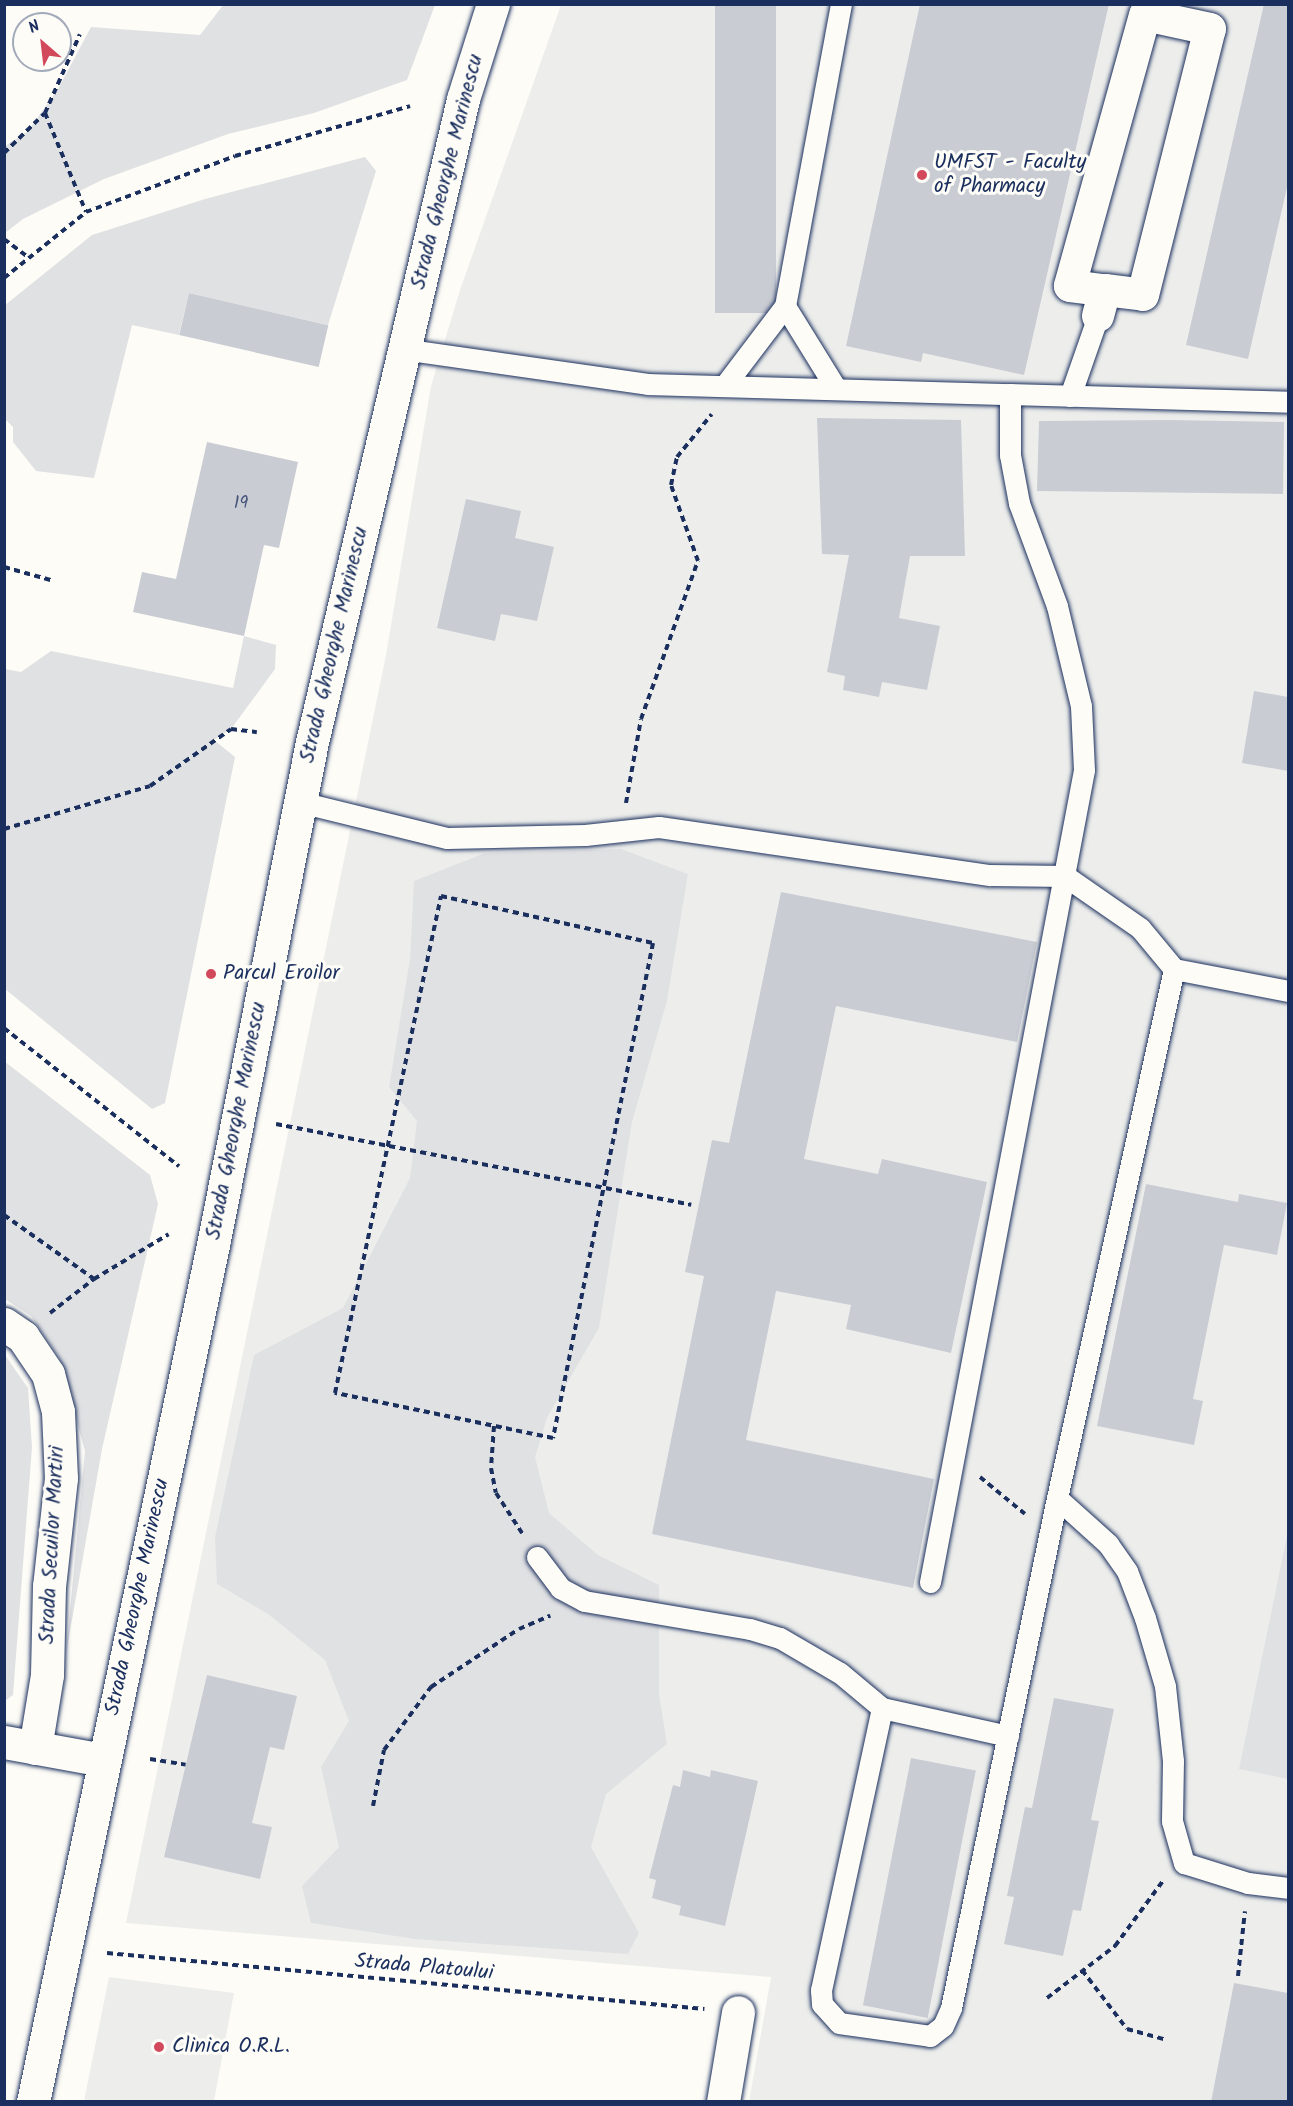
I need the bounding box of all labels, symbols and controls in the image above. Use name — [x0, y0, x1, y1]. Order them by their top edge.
north arrow — [12, 12, 72, 72]
text: N — [24, 14, 45, 41]
street label: Strada Gheorghe Marinescu — [407, 52, 489, 292]
place label: UMFST - Faculty of Pharmacy — [934, 150, 1086, 200]
marker: UMFST - Faculty of Pharmacy — [915, 168, 929, 182]
house number: 19 — [234, 493, 248, 515]
street label: Strada Gheorghe Marinescu — [296, 525, 374, 765]
place label: Parcul Eroilor — [223, 961, 340, 987]
marker: Parcul Eroilor — [204, 967, 218, 981]
street label: Strada Gheorghe Marinescu — [202, 1000, 272, 1242]
street label: Strada Secuilor Martiri — [35, 1445, 71, 1645]
street label: Strada Gheorghe Marinescu — [101, 1476, 175, 1718]
street label: Strada Platoului — [354, 1949, 494, 1987]
place label: Clinica O.R.L. — [172, 2034, 290, 2060]
marker: Clinica O.R.L. — [150, 2038, 168, 2056]

